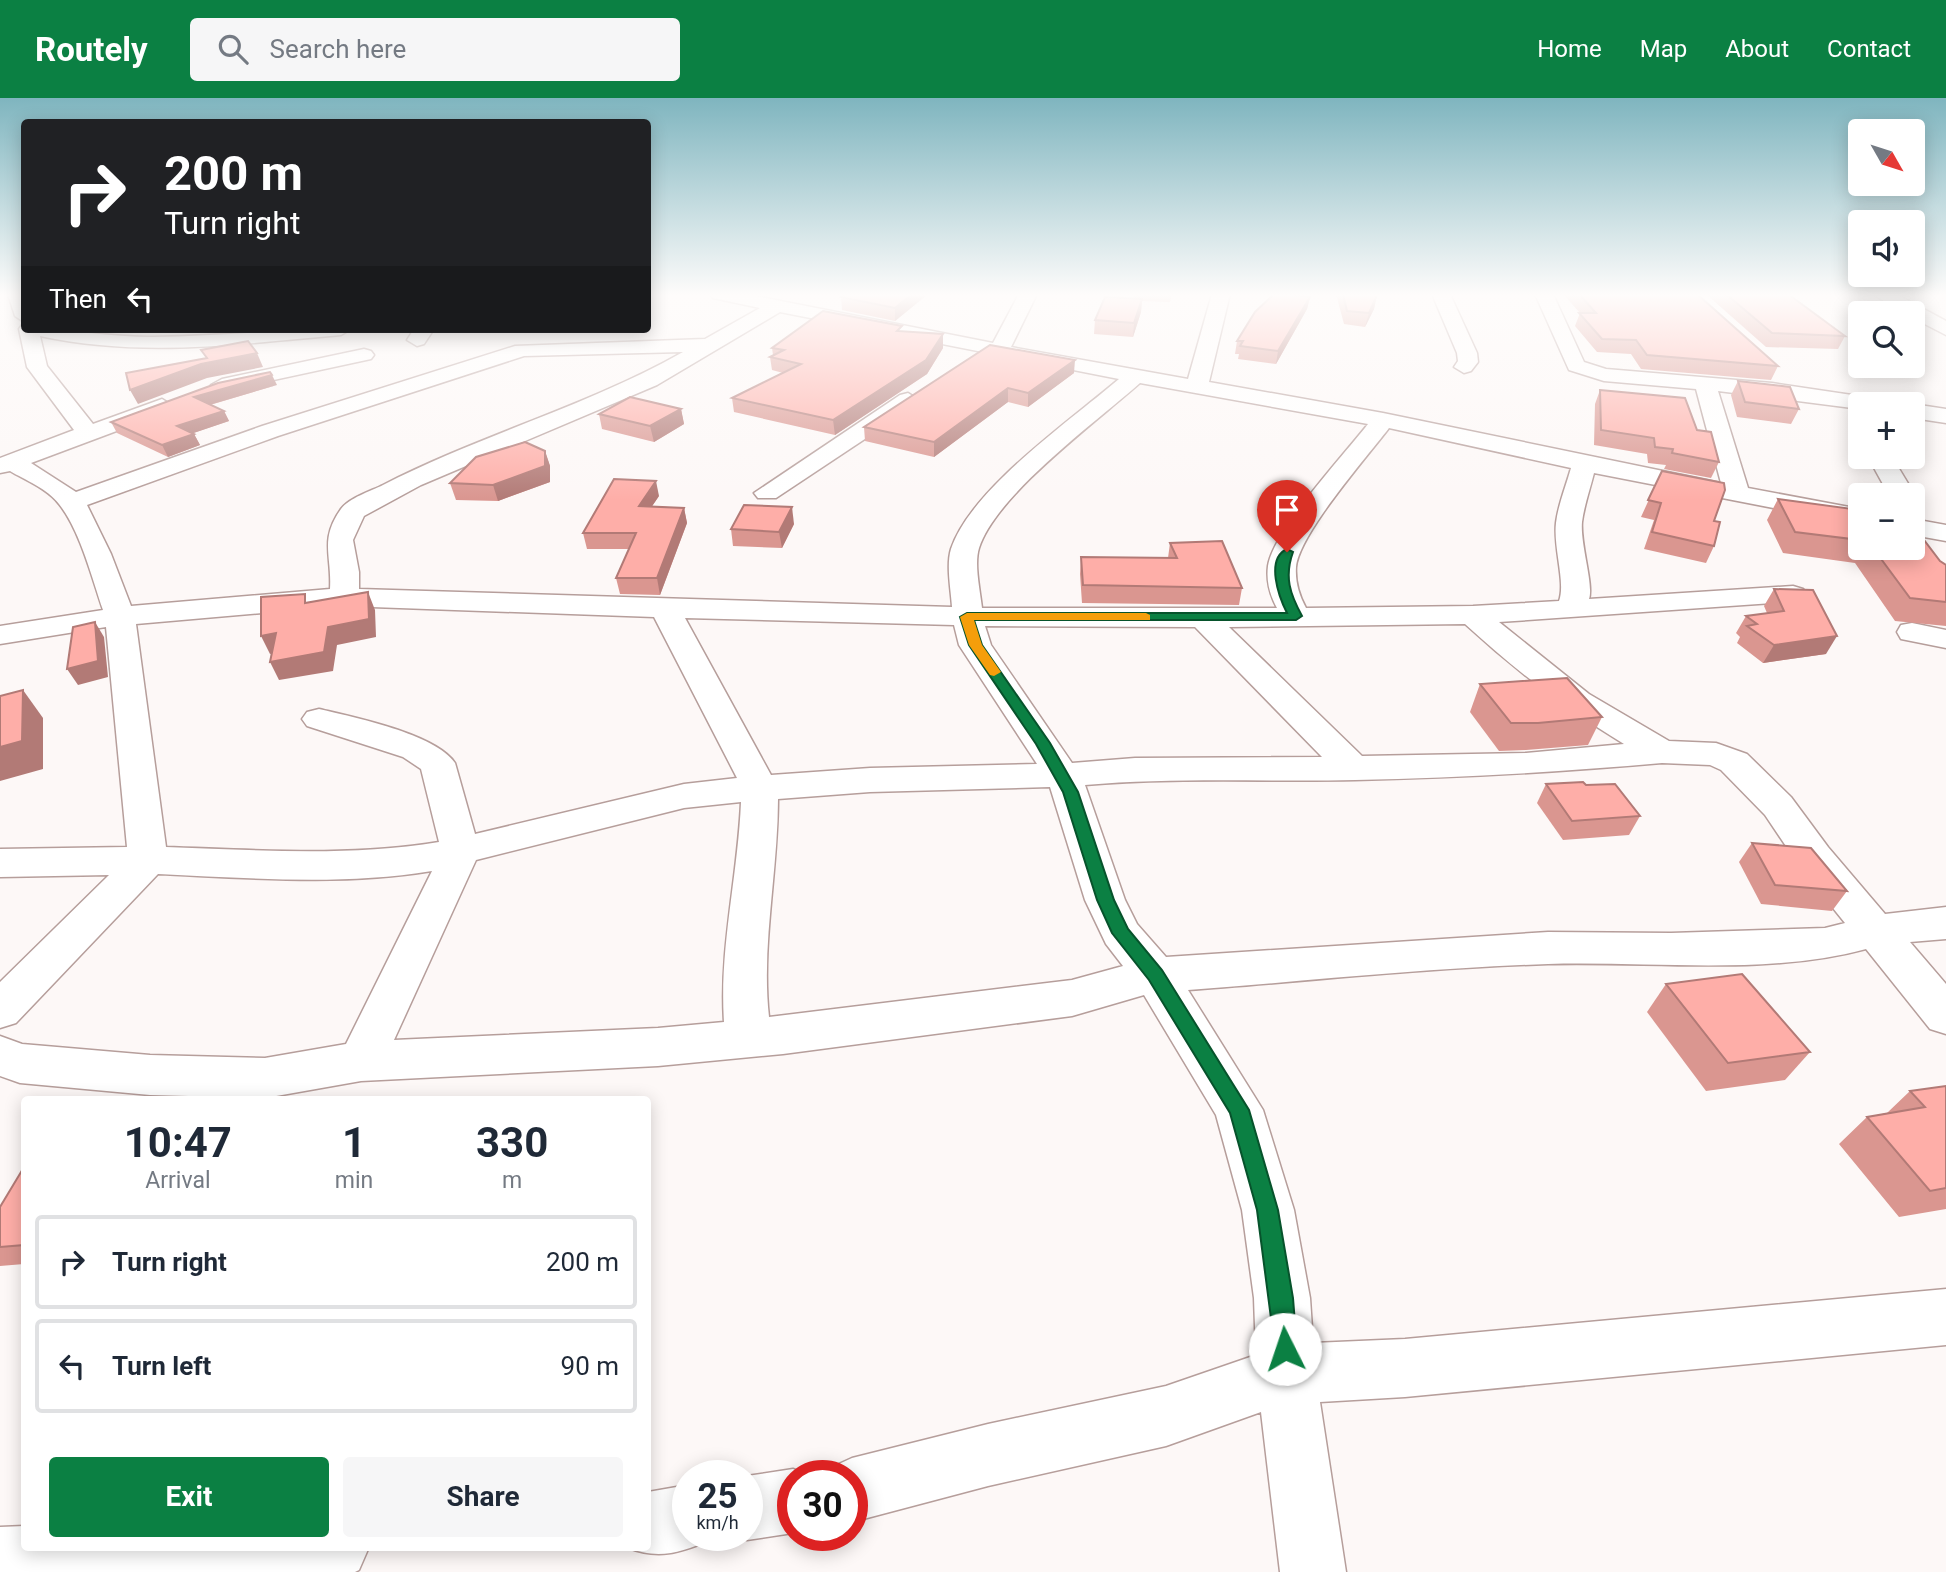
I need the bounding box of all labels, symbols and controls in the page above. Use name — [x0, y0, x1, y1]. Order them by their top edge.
search box — [190, 18, 680, 81]
text: Routely — [35, 30, 148, 69]
icon: search — [214, 30, 252, 68]
text: Search here — [270, 34, 406, 64]
text: Home — [1537, 35, 1602, 63]
text: Map — [1640, 35, 1687, 63]
text: About — [1725, 35, 1789, 63]
text: Contact — [1827, 35, 1911, 63]
north arrow — [1848, 119, 1925, 196]
map controls — [1848, 119, 1925, 560]
text: 200 m — [164, 145, 303, 202]
icon: right — [49, 147, 140, 238]
text: Turn right — [164, 204, 300, 242]
button: sound — [1848, 210, 1925, 287]
icon: left — [121, 280, 159, 318]
text: Then — [49, 284, 107, 314]
button: search — [1848, 301, 1925, 378]
button: + — [1848, 392, 1925, 469]
pin — [1257, 480, 1317, 552]
button: − — [1848, 483, 1925, 560]
icon: arrive — [1268, 491, 1306, 529]
text: 10:47 — [124, 1118, 232, 1167]
text: 1 — [342, 1118, 366, 1167]
text: 330 — [476, 1118, 548, 1167]
text: Arrival — [145, 1167, 211, 1194]
text: min — [335, 1167, 373, 1194]
text: m — [502, 1167, 522, 1194]
icon: right — [53, 1243, 91, 1281]
text: Turn right — [112, 1247, 227, 1277]
text: 200 m — [546, 1247, 619, 1277]
position arrow — [1248, 1312, 1322, 1386]
icon: left — [53, 1347, 91, 1385]
text: Turn left — [112, 1351, 211, 1381]
text: 90 m — [561, 1351, 619, 1381]
button: Exit — [49, 1457, 329, 1537]
button: Share — [343, 1457, 623, 1537]
speed limit sign: 30 — [777, 1460, 868, 1551]
text: 25 — [697, 1476, 738, 1517]
text: km/h — [696, 1512, 739, 1533]

